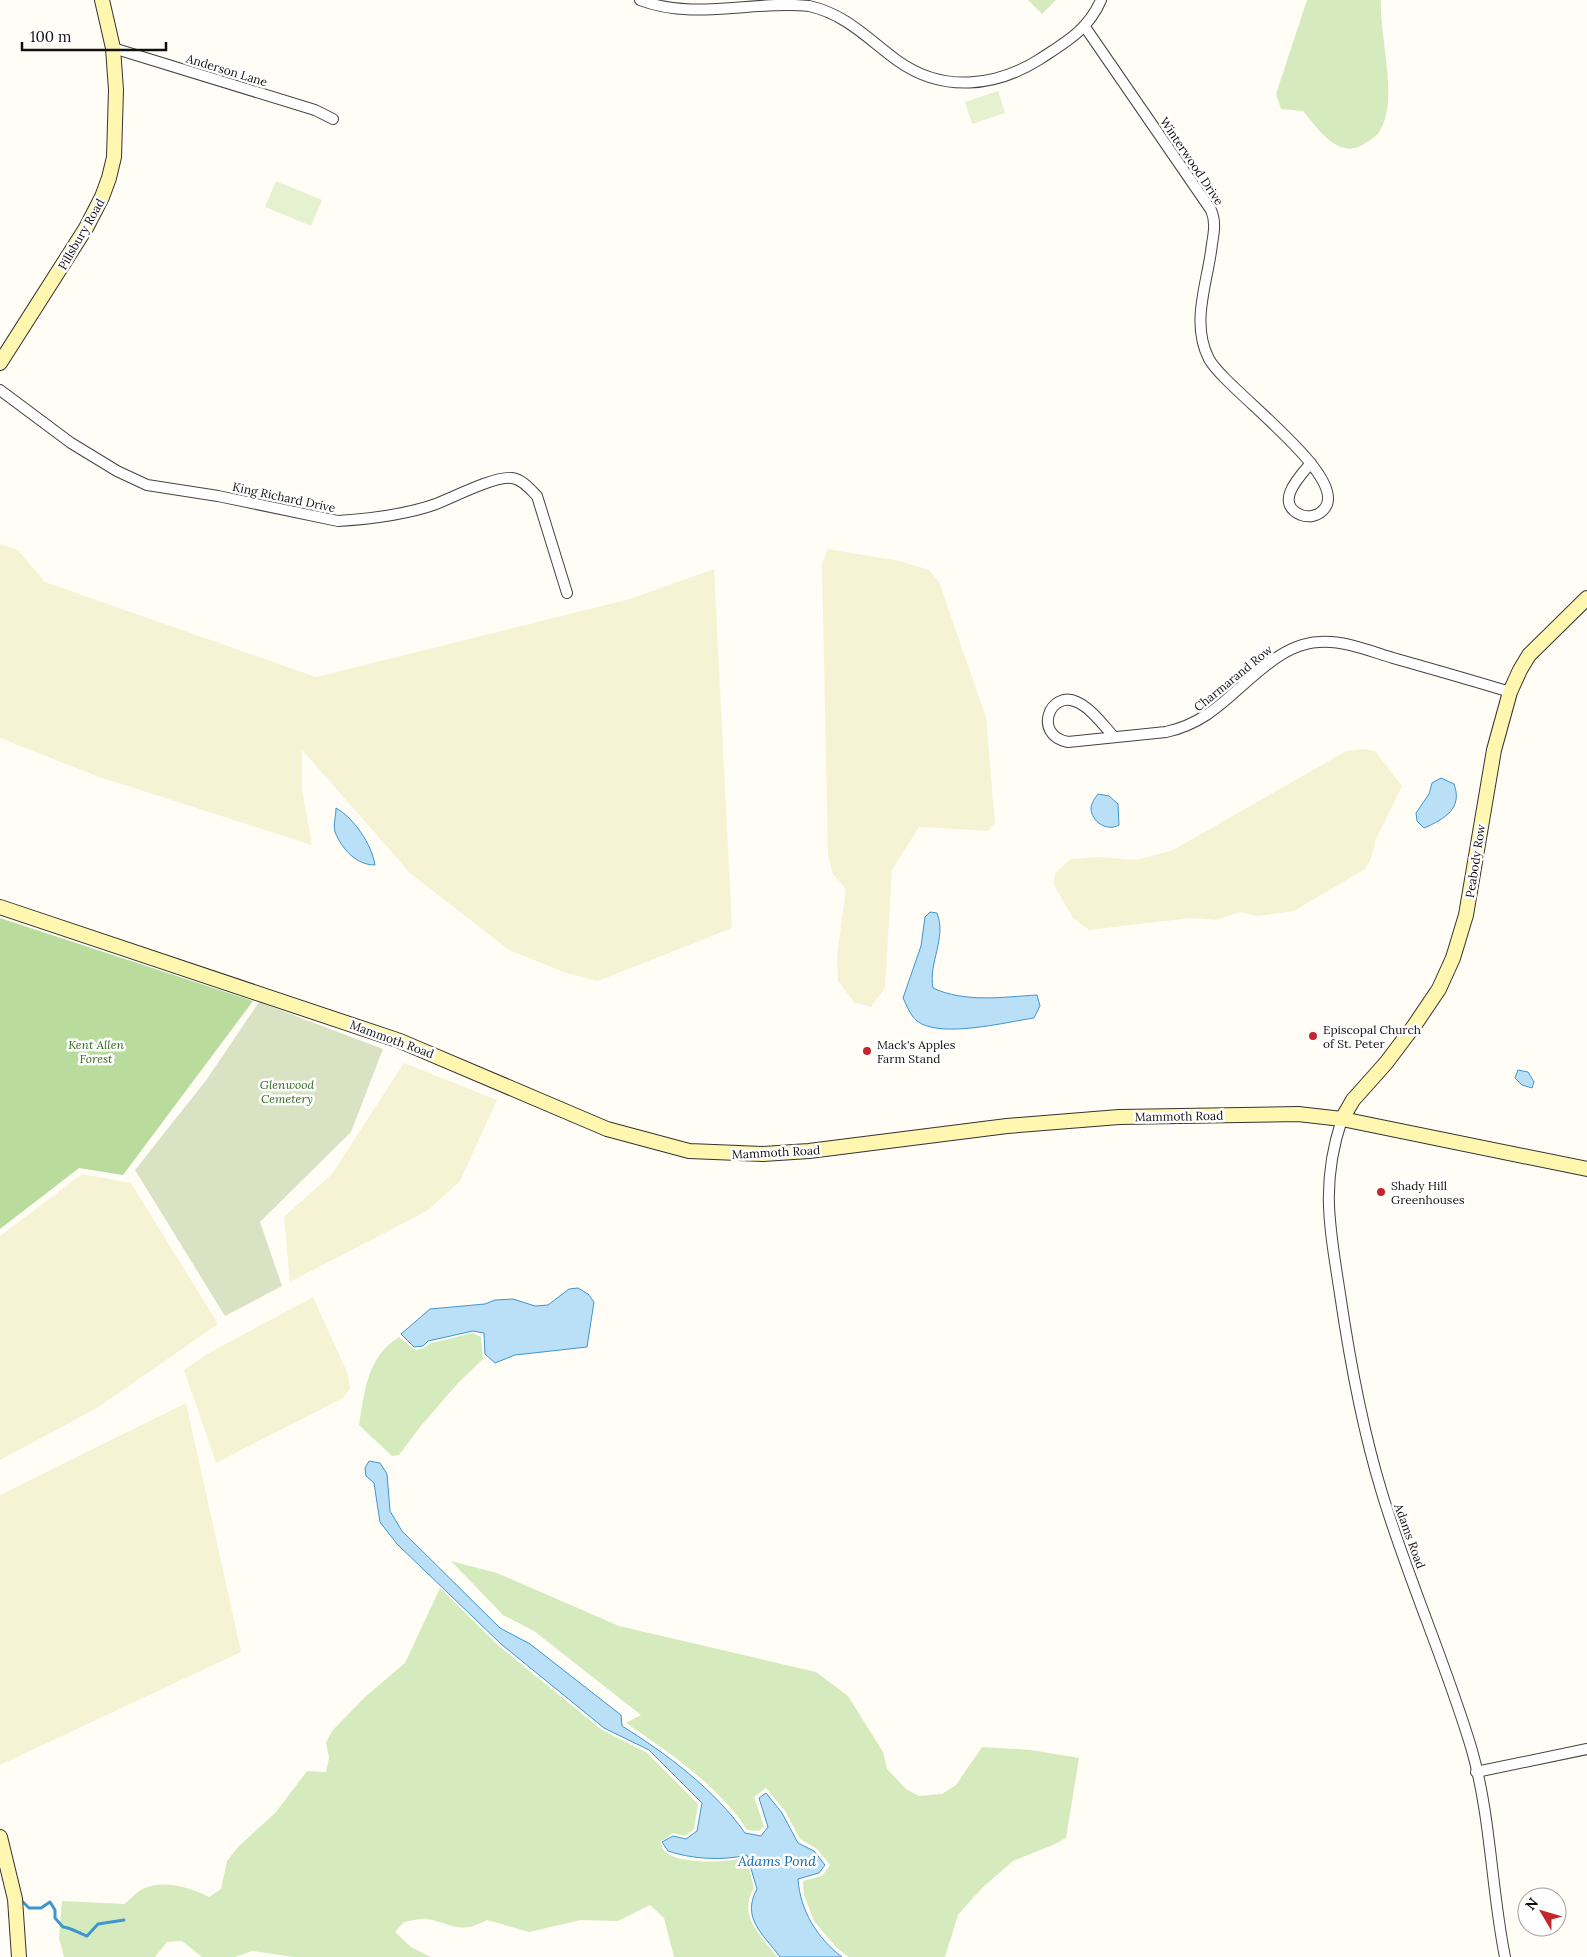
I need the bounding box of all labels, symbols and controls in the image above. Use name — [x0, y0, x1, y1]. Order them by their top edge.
scale bar — [22, 20, 166, 52]
text: 100 m — [30, 27, 71, 46]
street label: Anderson Lane — [184, 50, 270, 90]
street label: Winterwood Drive — [1157, 114, 1227, 208]
street label: Pillsbury Road — [55, 196, 107, 272]
street label: King Richard Drive — [231, 479, 337, 515]
street label: Charmarand Row — [1191, 641, 1276, 714]
street label: Peabody Row — [1462, 823, 1488, 899]
street label: Mammoth Road — [348, 1017, 436, 1061]
place label: Episcopal Church of St. Peter — [1323, 1022, 1421, 1051]
marker: Episcopal Church of St. Peter — [1307, 1030, 1319, 1042]
park label: Kent Allen Forest — [68, 1037, 124, 1066]
place label: Mack's Apples Farm Stand — [877, 1037, 956, 1066]
marker: Mack's Apples Farm Stand — [861, 1045, 873, 1057]
park label: Glenwood Cemetery — [260, 1077, 314, 1106]
street label: Mammoth Road — [1135, 1108, 1223, 1124]
street label: Mammoth Road — [731, 1142, 821, 1162]
place label: Shady Hill Greenhouses — [1391, 1178, 1465, 1207]
marker: Shady Hill Greenhouses — [1375, 1186, 1387, 1198]
street label: Adams Road — [1391, 1500, 1429, 1571]
water label: Adams Pond — [737, 1852, 816, 1870]
north arrow — [1517, 1887, 1567, 1937]
text: N — [1521, 1894, 1542, 1914]

